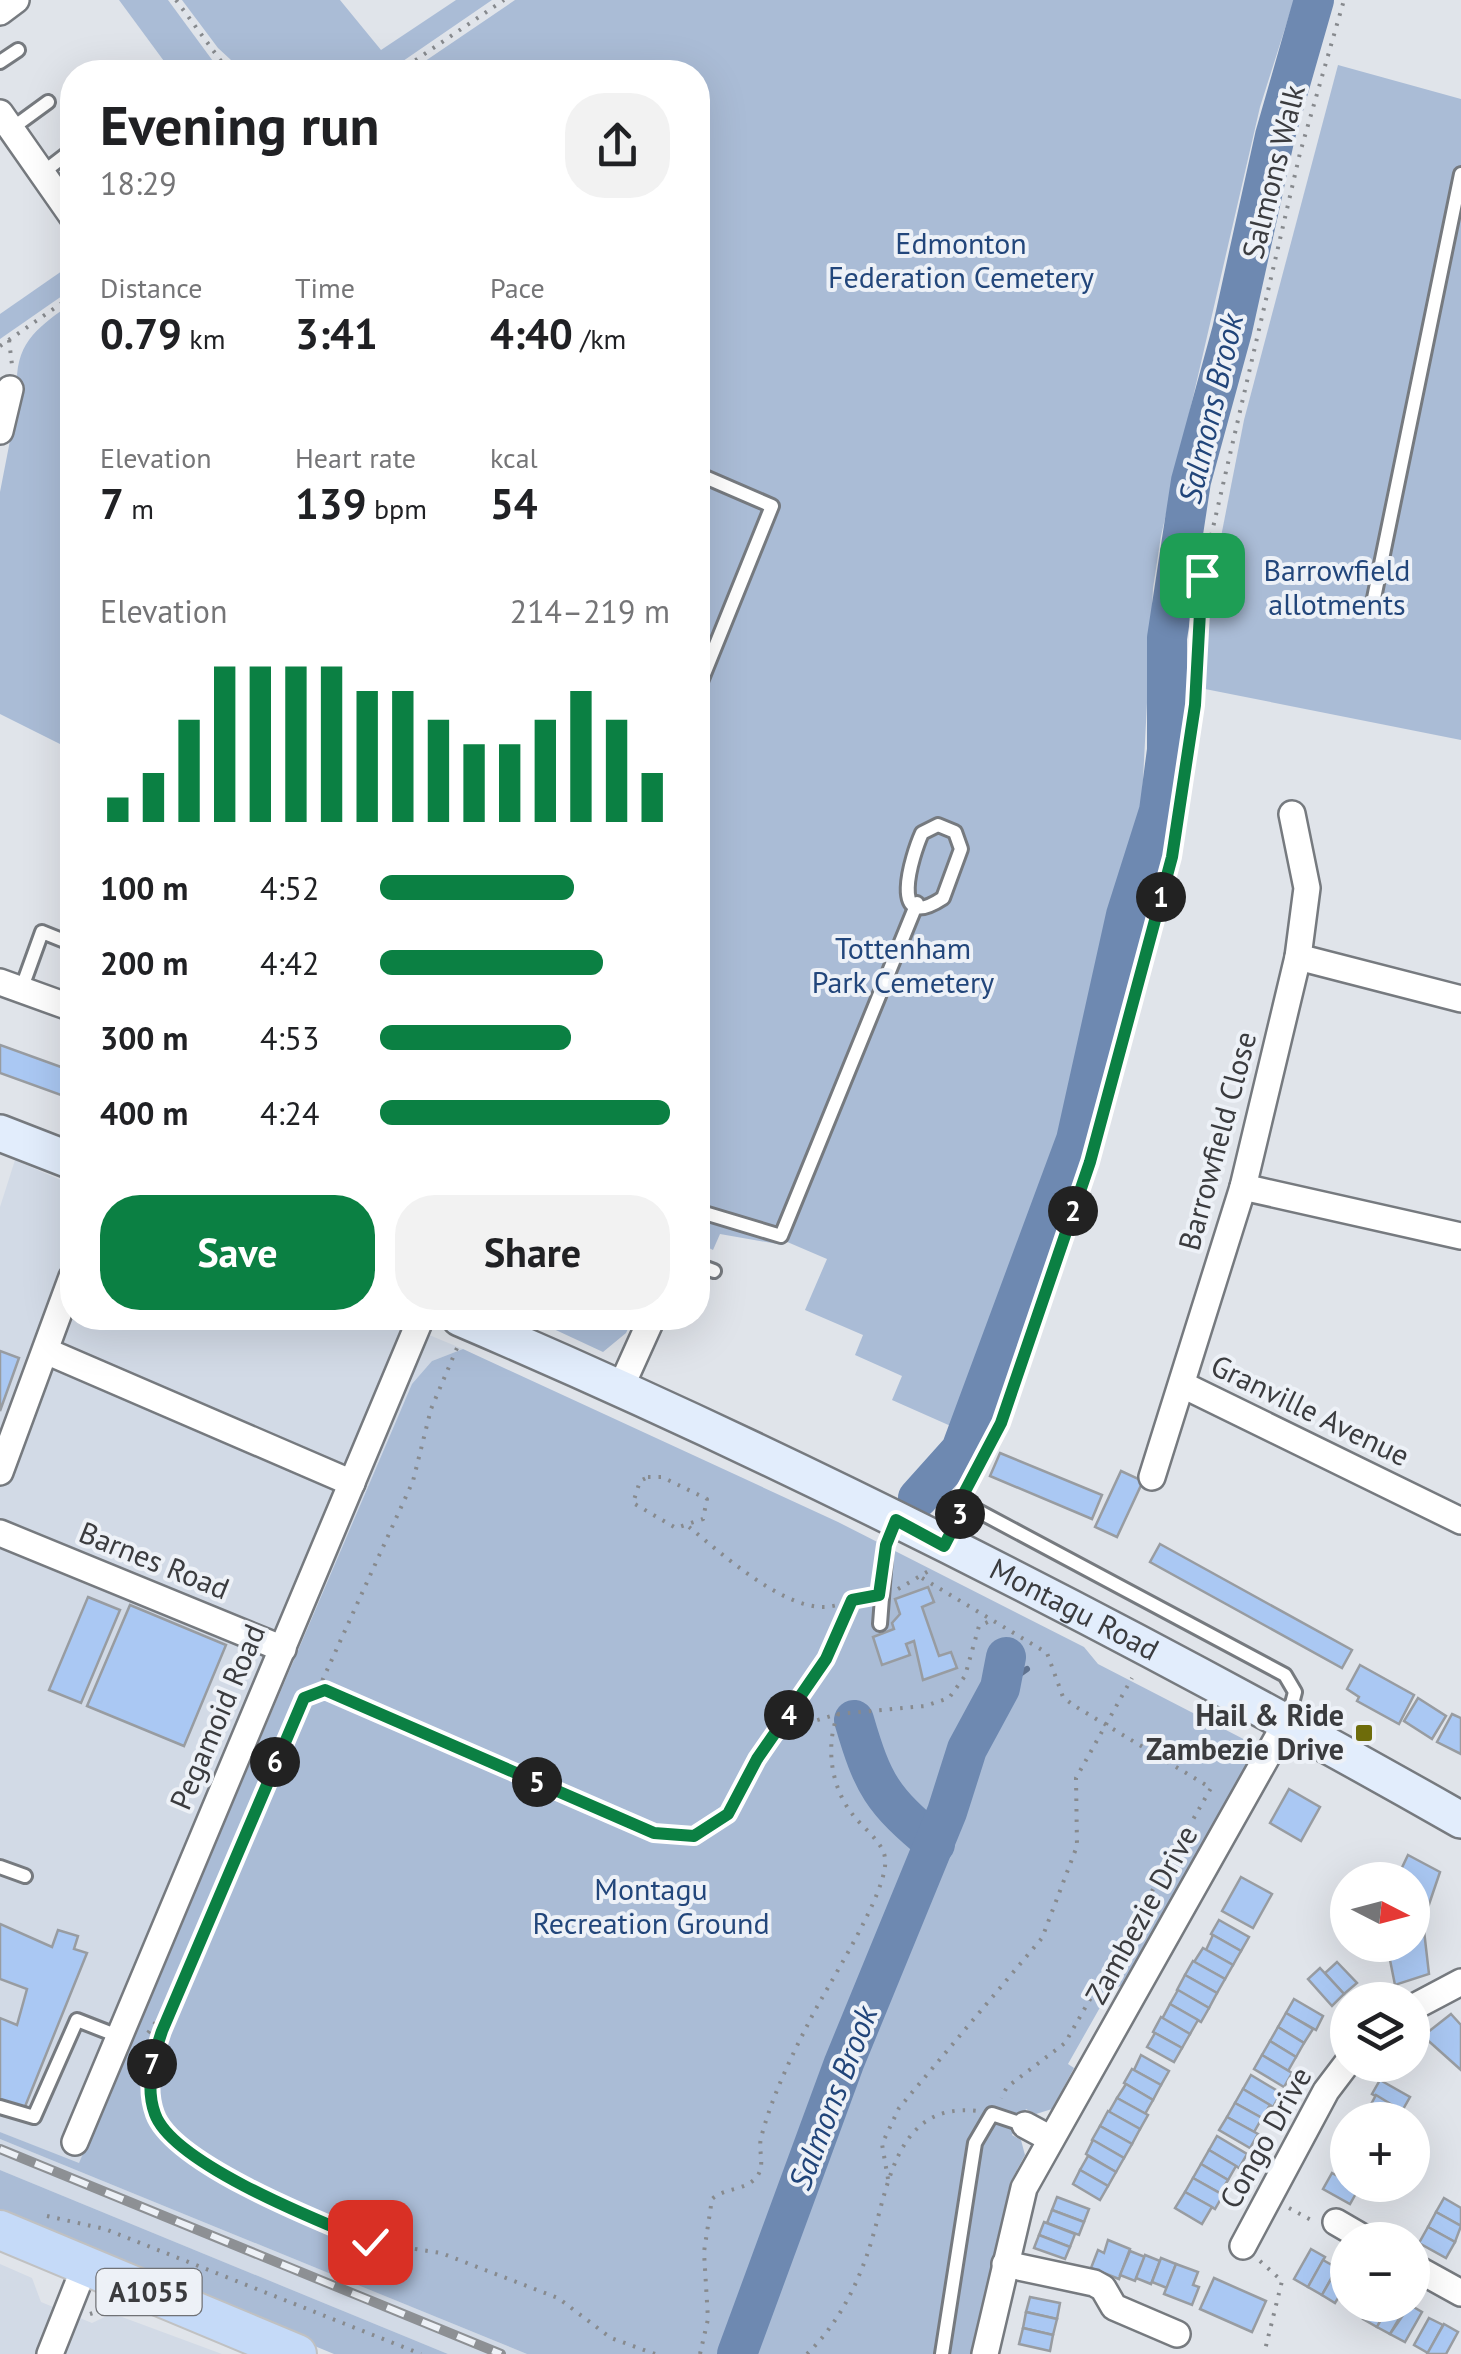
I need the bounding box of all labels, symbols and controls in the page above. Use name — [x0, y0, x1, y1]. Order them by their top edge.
street label: Salmons Walk — [1232, 80, 1313, 263]
text: Evening run — [100, 89, 380, 160]
button: share — [565, 93, 670, 198]
text: 18:29 — [100, 162, 177, 204]
park label: Edmonton Federation Cemetery — [828, 223, 1094, 296]
text: Distance — [100, 269, 203, 306]
text: Time — [295, 269, 355, 306]
text: Pace — [490, 269, 545, 306]
text: 0.79 — [100, 306, 182, 361]
text: 3:41 — [295, 306, 378, 361]
text: 4:40 — [490, 306, 573, 361]
water label: Salmons Brook — [1168, 308, 1253, 508]
text: km — [182, 320, 225, 357]
text: /km — [573, 320, 626, 357]
text: Elevation — [100, 439, 212, 476]
text: Heart rate — [295, 439, 416, 476]
text: kcal — [490, 439, 538, 476]
text: 7 — [100, 476, 124, 531]
text: 139 — [295, 476, 366, 531]
text: 54 — [490, 476, 538, 531]
text: m — [124, 490, 154, 527]
text: bpm — [366, 490, 427, 527]
pin — [1160, 533, 1245, 618]
icon: arrive — [1175, 548, 1230, 603]
park label: Barrowfield allotments — [1264, 550, 1410, 623]
text: Elevation — [100, 590, 227, 632]
text: 214–219 m — [510, 590, 670, 632]
text: 100 m — [100, 867, 188, 909]
text: 4:52 — [260, 867, 319, 909]
pin: 1 — [1136, 872, 1186, 922]
text: 1 — [1153, 878, 1169, 915]
park label: Tottenham Park Cemetery — [812, 928, 994, 1001]
text: 200 m — [100, 942, 188, 984]
text: 4:42 — [260, 942, 319, 984]
text: 300 m — [100, 1017, 188, 1059]
text: 4:53 — [260, 1017, 319, 1059]
street label: Barrowfield Close — [1169, 1027, 1264, 1254]
text: 400 m — [100, 1092, 188, 1134]
text: 4:24 — [260, 1092, 319, 1134]
pin: 2 — [1048, 1186, 1098, 1236]
text: 2 — [1065, 1192, 1081, 1229]
button: Save — [100, 1195, 375, 1310]
button: Share — [395, 1195, 670, 1310]
street label: Granville Avenue — [1205, 1345, 1416, 1474]
pin: 3 — [935, 1489, 985, 1539]
text: 3 — [952, 1495, 968, 1532]
street label: Barnes Road — [74, 1512, 235, 1607]
street label: Montagu Road — [984, 1548, 1166, 1668]
street label: Pegamoid Road — [160, 1618, 273, 1815]
pin: 4 — [764, 1690, 814, 1740]
place label: Hail & Ride Zambezie Drive — [1146, 1695, 1344, 1768]
text: 4 — [781, 1696, 797, 1733]
marker: Hail & Ride Zambezie Drive — [1353, 1722, 1375, 1744]
pin: 6 — [250, 1737, 300, 1787]
text: 6 — [267, 1743, 283, 1780]
pin: 5 — [512, 1757, 562, 1807]
text: 5 — [529, 1763, 545, 1800]
street label: Zambezie Drive — [1076, 1818, 1206, 2010]
north arrow — [1330, 1862, 1430, 1962]
map controls — [1330, 1862, 1430, 2322]
park label: Montagu Recreation Ground — [532, 1869, 770, 1942]
button: layers — [1330, 1982, 1430, 2082]
water label: Salmons Brook — [778, 1998, 887, 2195]
pin: 7 — [127, 2039, 177, 2089]
text: 7 — [144, 2045, 160, 2082]
street label: Congo Drive — [1210, 2060, 1320, 2215]
button: + — [1330, 2102, 1430, 2202]
pin — [328, 2200, 413, 2285]
icon: check — [343, 2215, 398, 2270]
button: − — [1330, 2222, 1430, 2322]
road number: A1055 — [96, 2269, 202, 2315]

